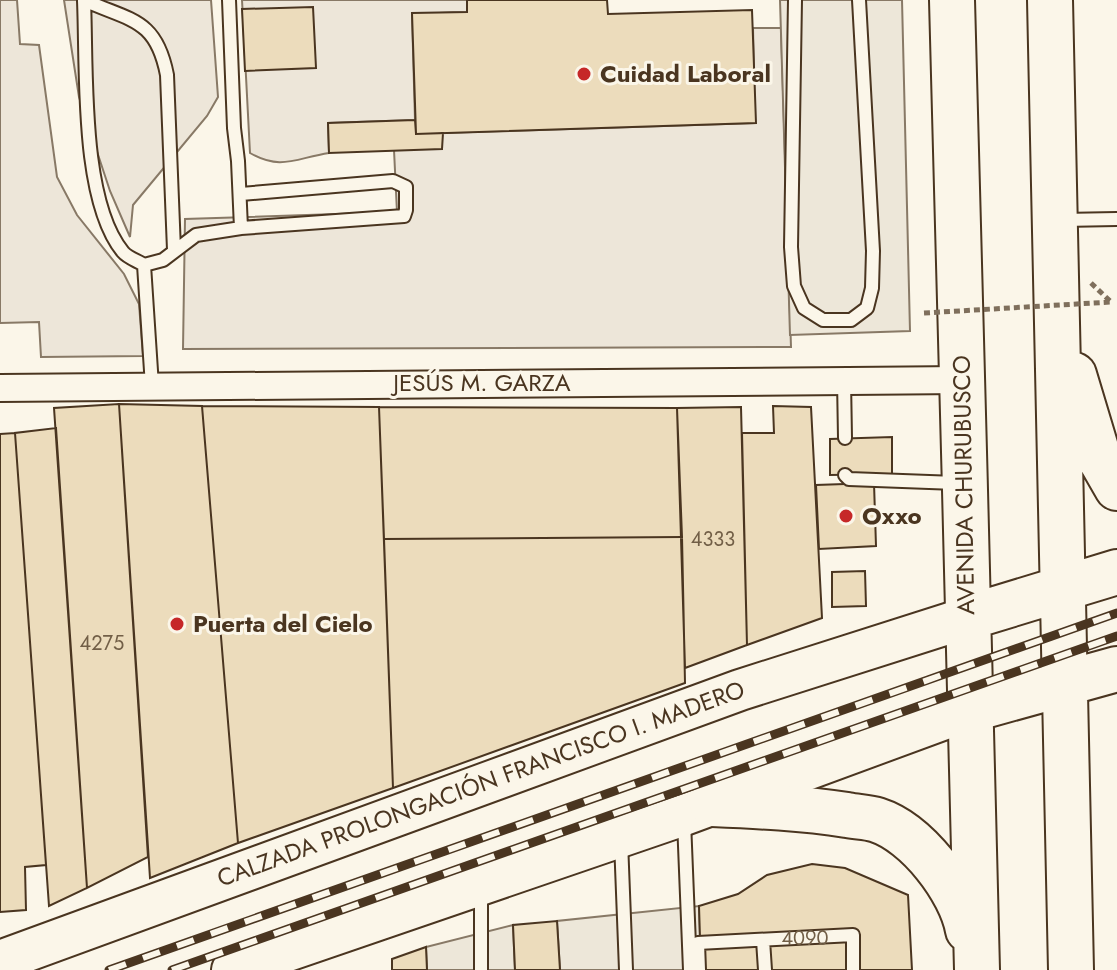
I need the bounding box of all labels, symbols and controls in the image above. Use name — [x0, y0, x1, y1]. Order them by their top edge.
place label: Cuidad Laboral — [600, 56, 771, 91]
marker: Cuidad Laboral — [575, 65, 593, 83]
street label: AVENIDA CHURUBUSCO — [944, 355, 983, 615]
street label: JESÚS M. GARZA — [390, 365, 571, 400]
place label: Oxxo — [862, 498, 922, 533]
marker: Oxxo — [837, 507, 855, 525]
house number: 4333 — [691, 525, 735, 554]
place label: Puerta del Cielo — [193, 606, 373, 641]
marker: Puerta del Cielo — [168, 615, 186, 633]
house number: 4275 — [80, 629, 124, 658]
street label: CALZADA PROLONGACIÓN FRANCISCO I. MADERO — [212, 671, 749, 896]
house number: 4090 — [781, 924, 829, 953]

